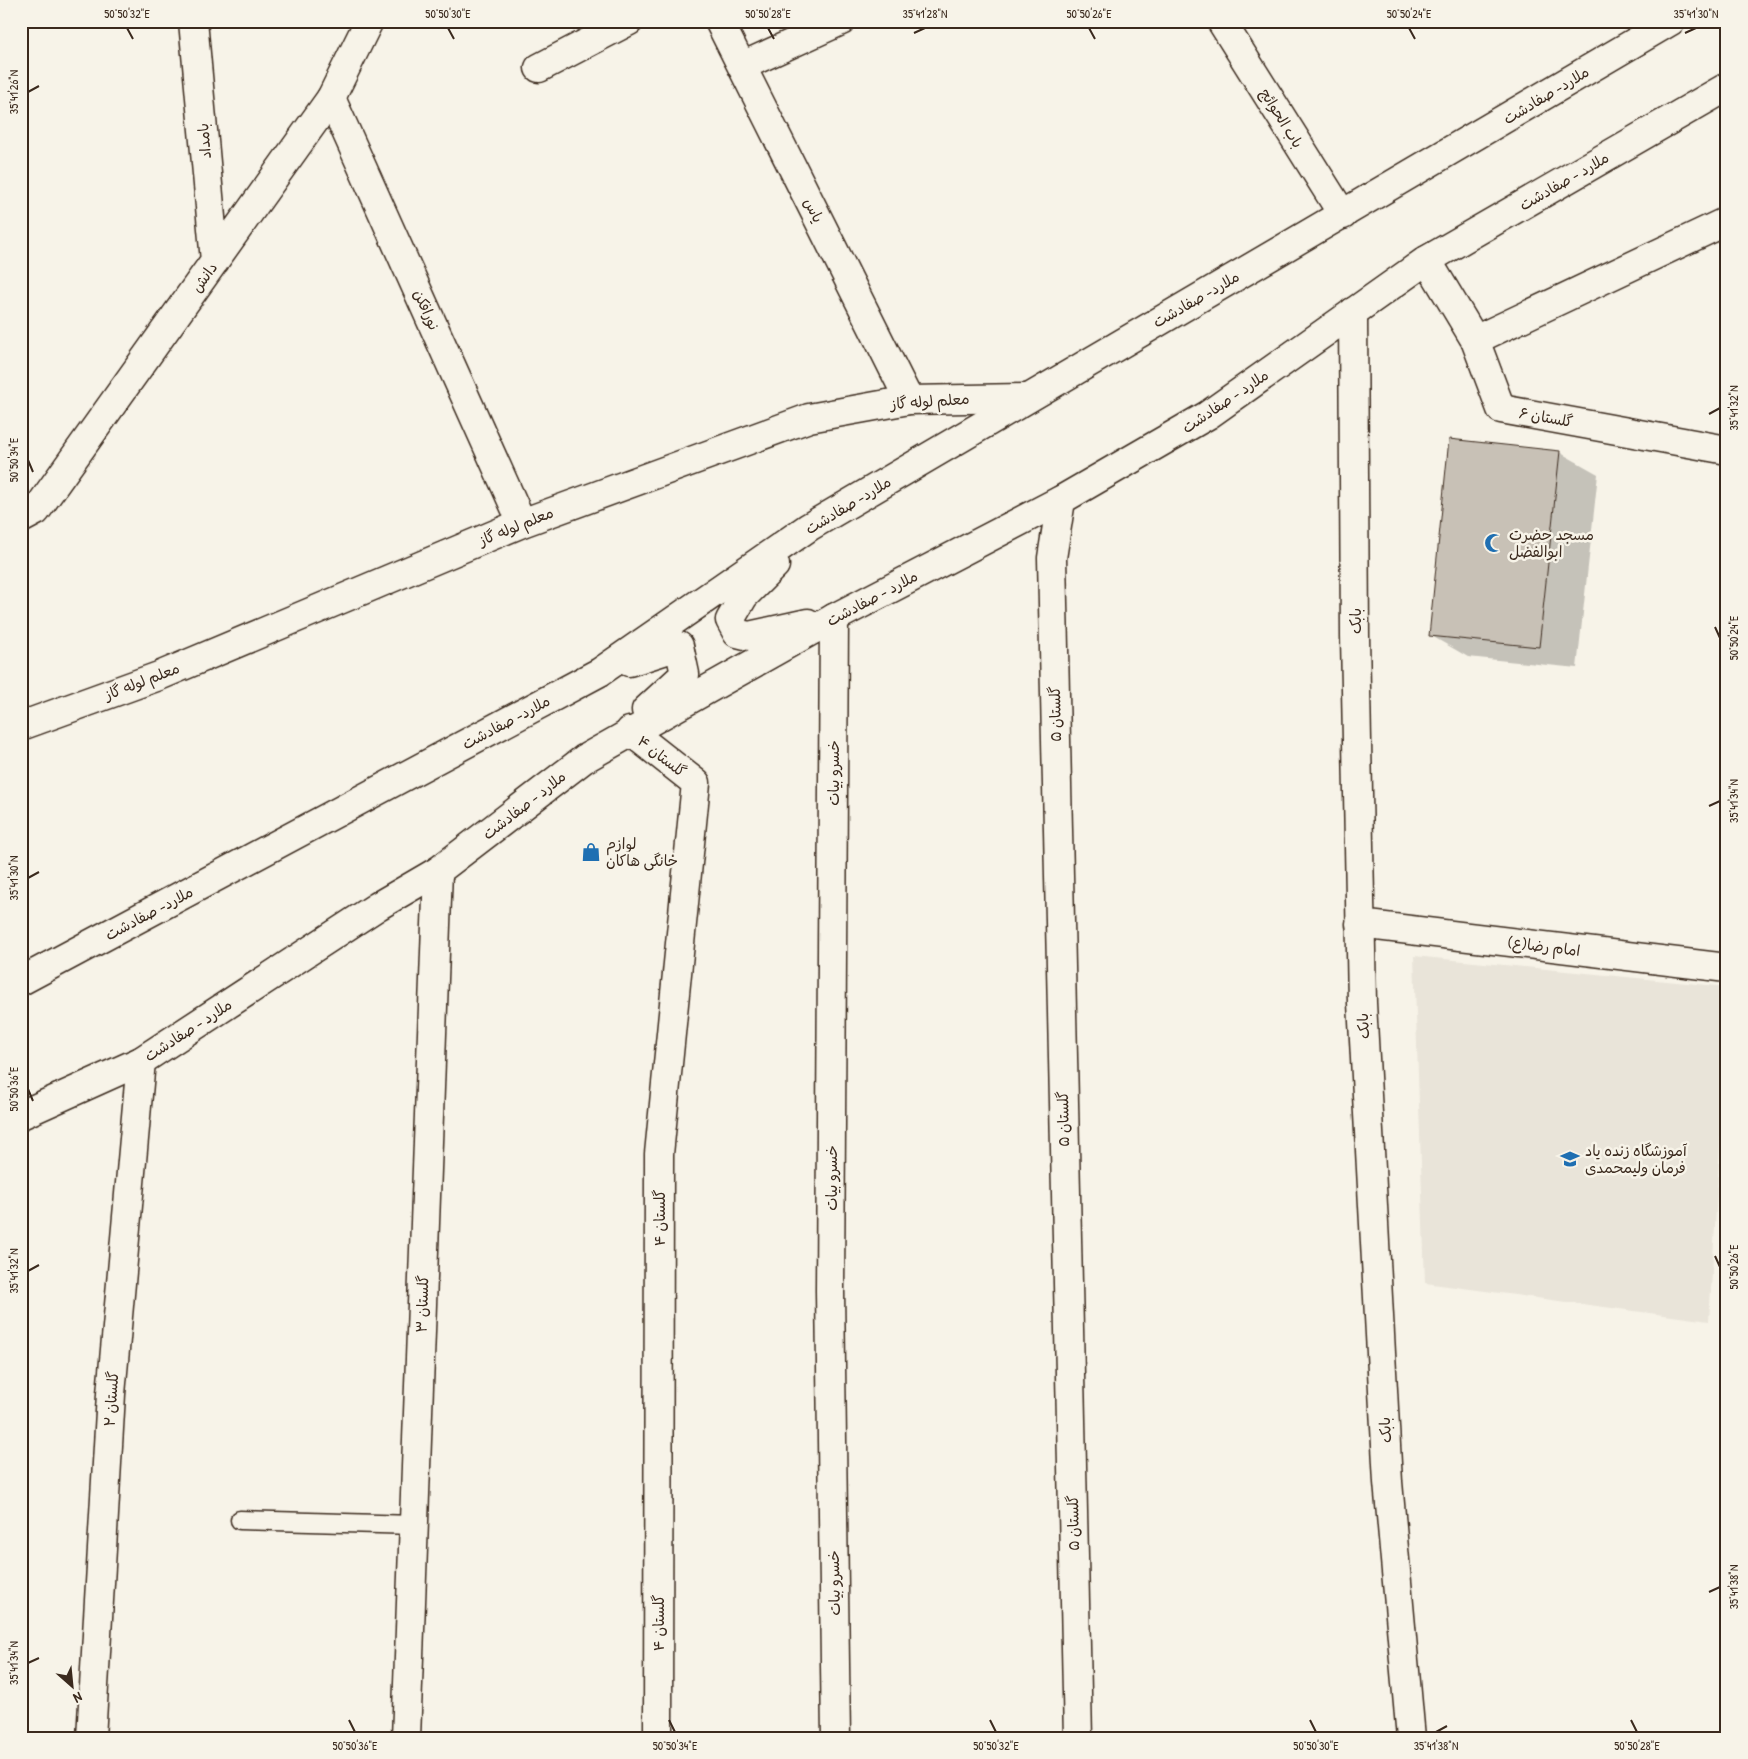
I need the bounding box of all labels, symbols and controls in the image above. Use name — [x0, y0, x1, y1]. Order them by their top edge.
text: 50°50'32"E — [104, 5, 150, 22]
text: 50°50'30"E — [425, 5, 471, 22]
text: 50°50'28"E — [745, 5, 791, 22]
text: 35°41'28"N — [903, 5, 947, 22]
text: 50°50'26"E — [1066, 5, 1112, 22]
text: 50°50'24"E — [1387, 5, 1432, 22]
text: 35°41'30"N — [1674, 5, 1718, 22]
street label: ملارد- صفادشت — [1499, 61, 1593, 129]
text: 35°41'26"N — [5, 70, 22, 114]
street label: باب الحوائج — [1255, 84, 1309, 152]
street label: بامداد — [192, 122, 216, 160]
street label: ملارد - صفادشت — [1515, 147, 1613, 215]
street label: یاس — [799, 194, 829, 226]
street label: دانش — [186, 258, 222, 296]
street label: ملارد- صفادشت — [1149, 266, 1243, 332]
street label: نورافکن — [409, 286, 445, 334]
street label: ملارد - صفادشت — [1177, 364, 1273, 438]
text: 35°41'32"N — [1725, 385, 1742, 431]
street label: معلم لوله گاز — [889, 388, 970, 416]
street label: گلستان ۶ — [1517, 402, 1575, 432]
text: 50°50'34"E — [5, 437, 22, 482]
street label: ملارد- صفادشت — [801, 471, 895, 539]
street label: معلم لوله گاز — [475, 501, 557, 553]
place label: مسجد حضرت ابوالفضل — [1509, 524, 1594, 562]
mosque icon: مسجد حضرت ابوالفضل — [1483, 532, 1505, 554]
street label: ملارد - صفادشت — [823, 565, 921, 631]
street label: بابک — [1345, 608, 1366, 634]
text: 50°50'24"E — [1725, 615, 1742, 660]
street label: معلم لوله گاز — [100, 657, 183, 707]
street label: گلستان ۵ — [1044, 686, 1066, 742]
street label: ملارد- صفادشت — [458, 690, 554, 754]
street label: گلستان ۴ — [633, 730, 691, 782]
street label: خسرو بیات — [823, 740, 844, 806]
street label: ملارد - صفادشت — [478, 766, 570, 844]
text: 35°41'34"N — [1725, 779, 1742, 823]
place label: لوازم خانگی هاکان — [606, 833, 678, 871]
shop icon: لوازم خانگی هاکان — [580, 841, 602, 863]
text: 35°41'30"N — [5, 856, 22, 900]
street label: ملارد- صفادشت — [101, 881, 197, 945]
street label: امام رضا(ع) — [1506, 931, 1582, 962]
street label: ملارد - صفادشت — [140, 994, 236, 1066]
street label: بابک — [1352, 1012, 1374, 1040]
text: 50°50'36"E — [5, 1066, 22, 1111]
street label: گلستان ۵ — [1052, 1091, 1074, 1147]
place label: آموزشگاه زنده یاد فرمان ولیمحمدی — [1585, 1140, 1688, 1178]
street label: خسرو بیات — [821, 1145, 842, 1211]
school or university icon: آموزشگاه زنده یاد فرمان ولیمحمدی — [1559, 1148, 1581, 1170]
street label: گلستان ۴ — [649, 1190, 670, 1246]
text: 50°50'26"E — [1725, 1244, 1742, 1290]
text: 35°41'32"N — [5, 1248, 22, 1294]
street label: گلستان ۳ — [410, 1275, 434, 1333]
street label: گلستان ۲ — [99, 1371, 123, 1427]
street label: بابک — [1374, 1416, 1396, 1444]
street label: گلستان ۵ — [1062, 1495, 1084, 1551]
street label: خسرو بیات — [823, 1550, 845, 1616]
text: 35°41'38"N — [1725, 1565, 1742, 1609]
street label: گلستان ۴ — [648, 1595, 669, 1651]
text: 35°41'34"N — [5, 1641, 22, 1685]
north arrow — [48, 1662, 98, 1712]
text: N — [70, 1688, 86, 1708]
text: 50°50'36"E — [333, 1737, 378, 1754]
text: 50°50'34"E — [653, 1737, 698, 1754]
text: 50°50'32"E — [973, 1737, 1019, 1754]
text: 50°50'30"E — [1293, 1737, 1339, 1754]
text: 35°41'38"N — [1414, 1737, 1458, 1754]
text: 50°50'28"E — [1614, 1737, 1660, 1754]

